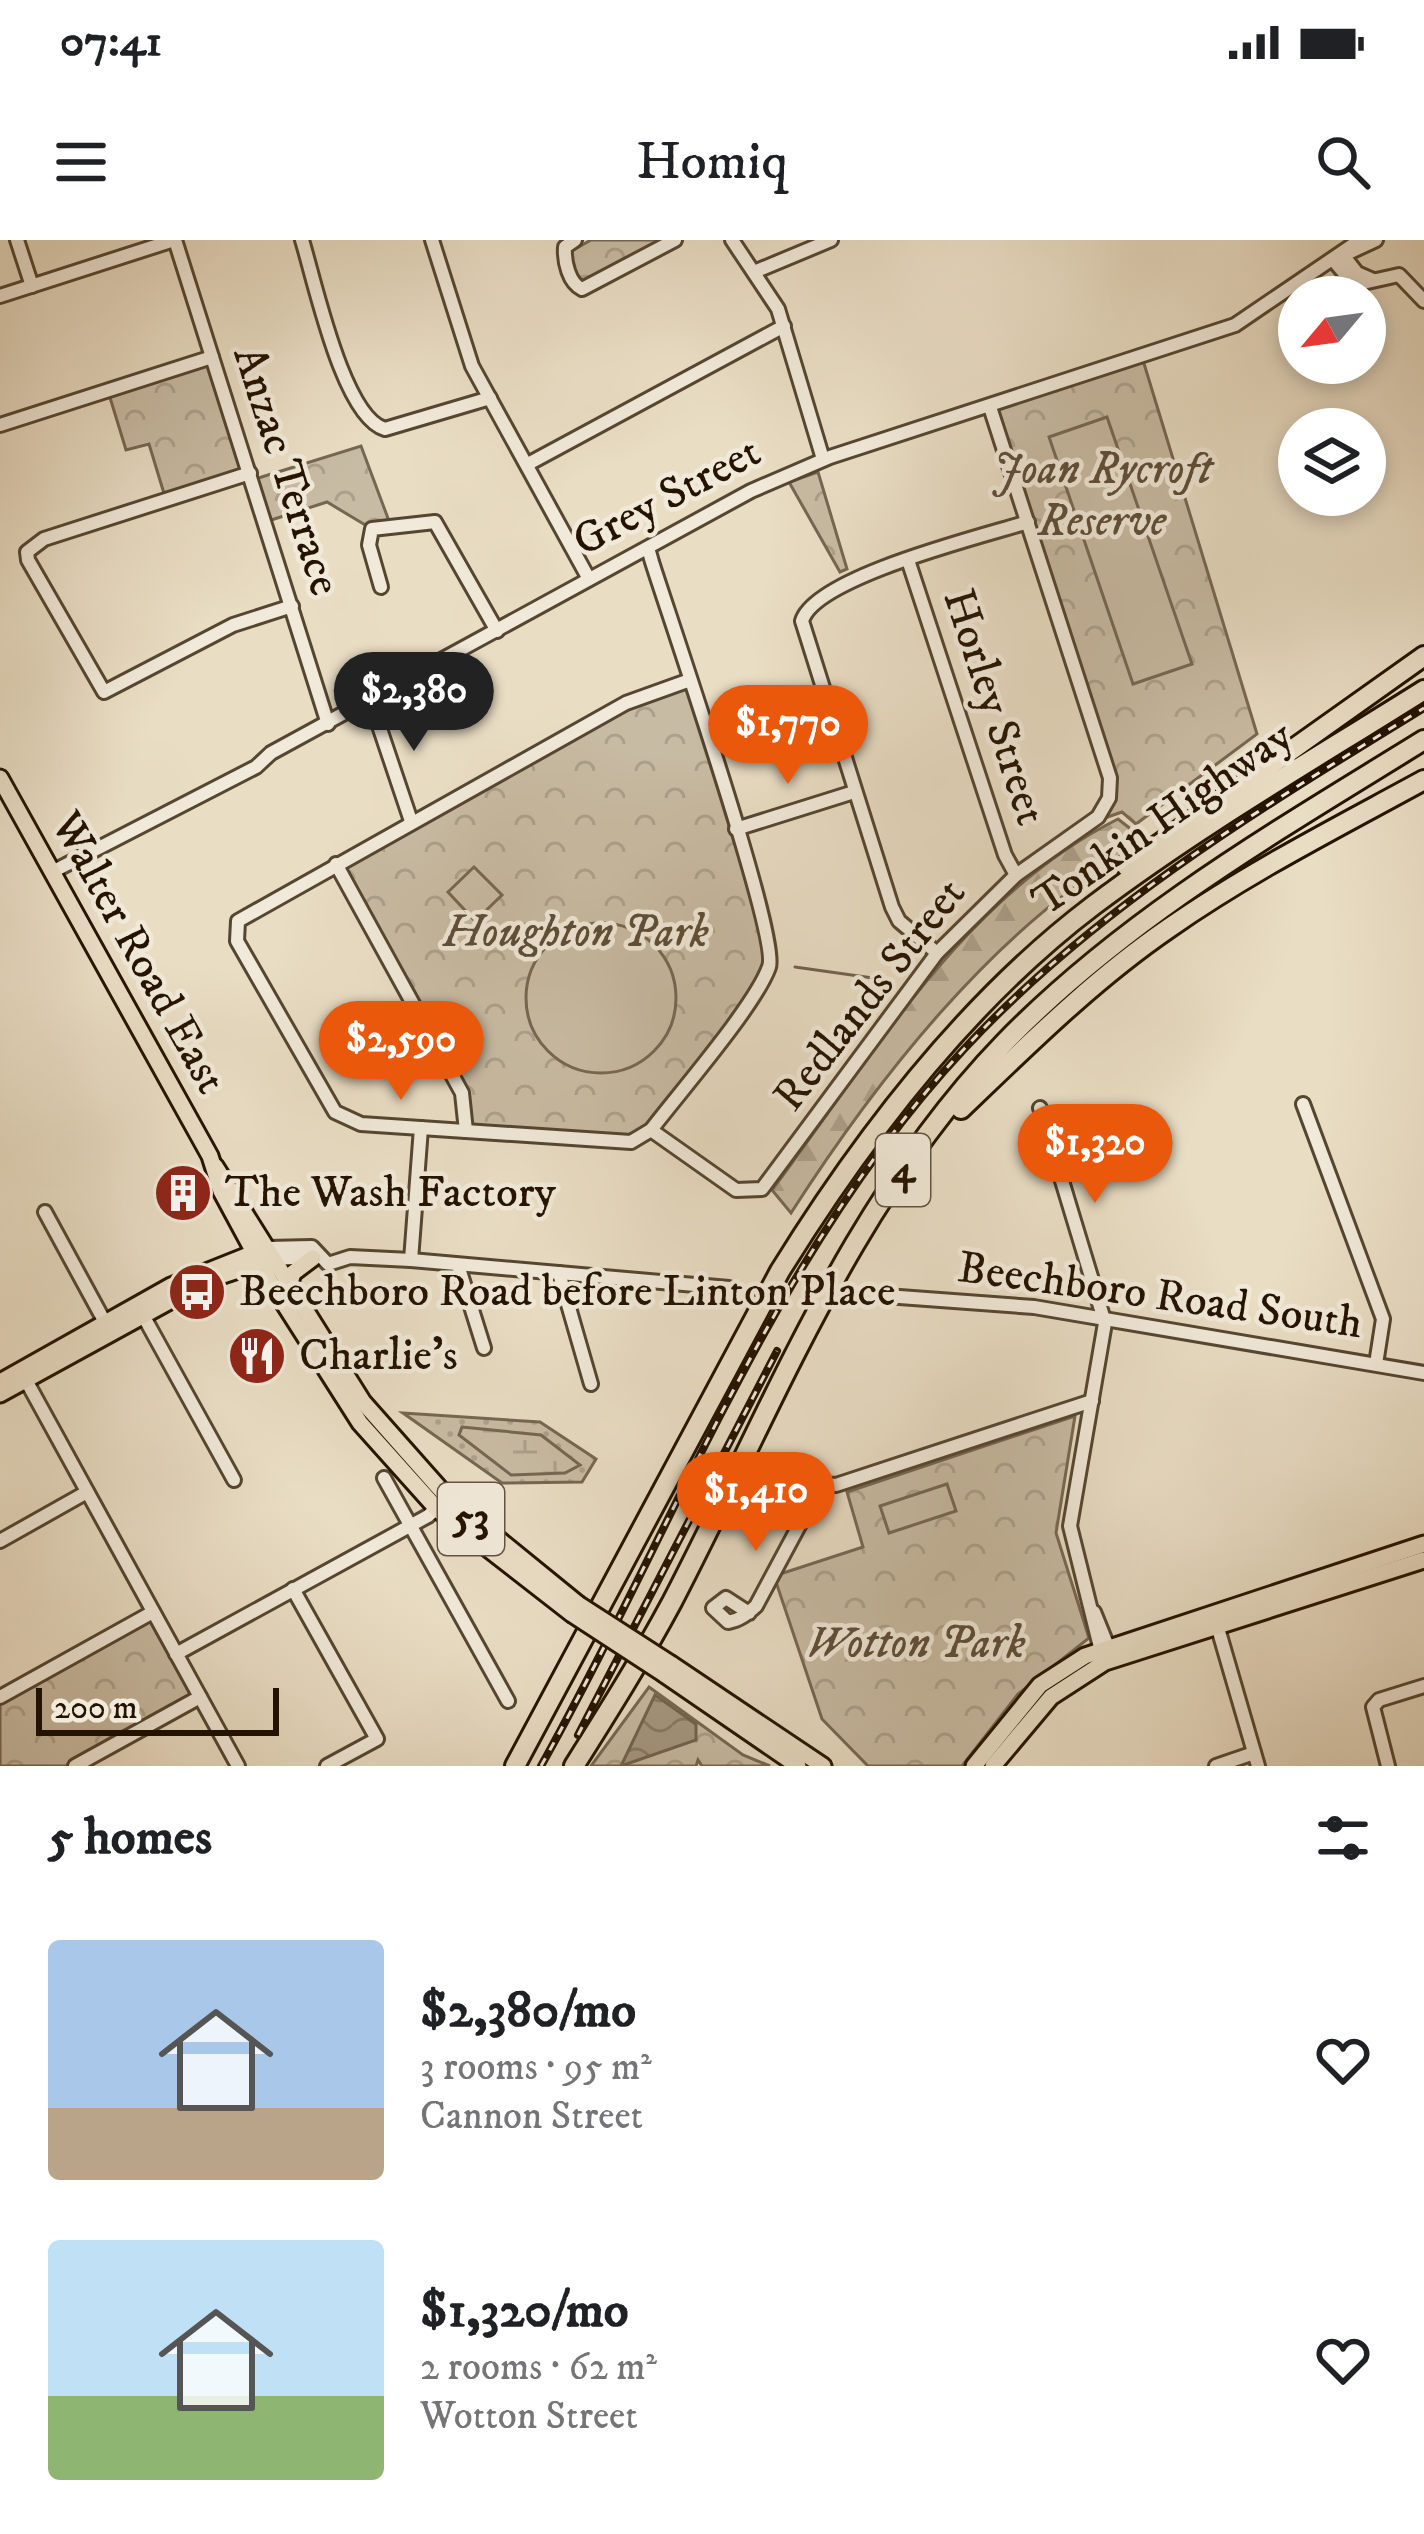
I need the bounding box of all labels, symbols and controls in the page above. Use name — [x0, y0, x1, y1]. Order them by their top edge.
text: 07:41 — [60, 14, 162, 70]
icon: menu — [48, 129, 114, 195]
text: Homiq — [636, 129, 788, 196]
icon: search — [1310, 129, 1376, 195]
north arrow — [1278, 276, 1386, 384]
map controls — [1278, 276, 1386, 516]
street label: Anzac Terrace — [219, 339, 353, 603]
button: layers — [1278, 408, 1386, 516]
street label: Grey Street — [564, 424, 770, 570]
park label: Joan Rycroft Reserve — [992, 442, 1215, 550]
street label: Horley Street — [930, 582, 1058, 832]
pin: $2,380 — [316, 652, 512, 754]
text: $2,380 — [361, 666, 467, 715]
pin: $1,770 — [690, 685, 886, 787]
text: $1,770 — [735, 699, 841, 748]
street label: Tonkin Highway — [1022, 708, 1305, 929]
street label: Walter Road East — [37, 801, 239, 1104]
street label: Redlands Street — [762, 867, 978, 1123]
park label: Houghton Park — [442, 905, 709, 961]
pin: $2,590 — [303, 1001, 499, 1103]
text: $2,590 — [346, 1015, 456, 1064]
pin: $1,320 — [997, 1104, 1193, 1206]
text: $1,320 — [1045, 1118, 1145, 1167]
road number: 4 — [876, 1134, 930, 1206]
building icon: The Wash Factory — [152, 1162, 214, 1224]
place label: The Wash Factory — [225, 1165, 556, 1221]
street label: Beechboro Road South — [954, 1240, 1366, 1352]
bus stop icon: Beechboro Road before Linton Place — [166, 1261, 228, 1323]
place label: Beechboro Road before Linton Place — [239, 1264, 896, 1320]
restaurant icon: Charlie's — [226, 1325, 288, 1387]
place label: Charlie's — [299, 1328, 458, 1384]
pin: $1,410 — [658, 1452, 854, 1554]
text: $1,410 — [704, 1466, 808, 1515]
road number: 53 — [438, 1483, 504, 1555]
park label: Wotton Park — [807, 1616, 1026, 1672]
scale bar — [36, 1682, 279, 1735]
text: 200 m — [54, 1688, 138, 1729]
icon: filters — [1310, 1805, 1376, 1871]
text: 5 homes — [48, 1806, 212, 1870]
text: $2,380/mo — [420, 1979, 636, 2043]
icon: home — [144, 1988, 288, 2132]
icon: heart — [1310, 2027, 1376, 2093]
text: 3 rooms · 95 m² — [420, 2043, 652, 2092]
text: Cannon Street — [420, 2092, 643, 2141]
text: $1,320/mo — [420, 2279, 629, 2343]
icon: home — [144, 2288, 288, 2432]
icon: heart — [1310, 2327, 1376, 2393]
text: 2 rooms · 62 m² — [420, 2343, 657, 2392]
text: Wotton Street — [420, 2392, 638, 2441]

